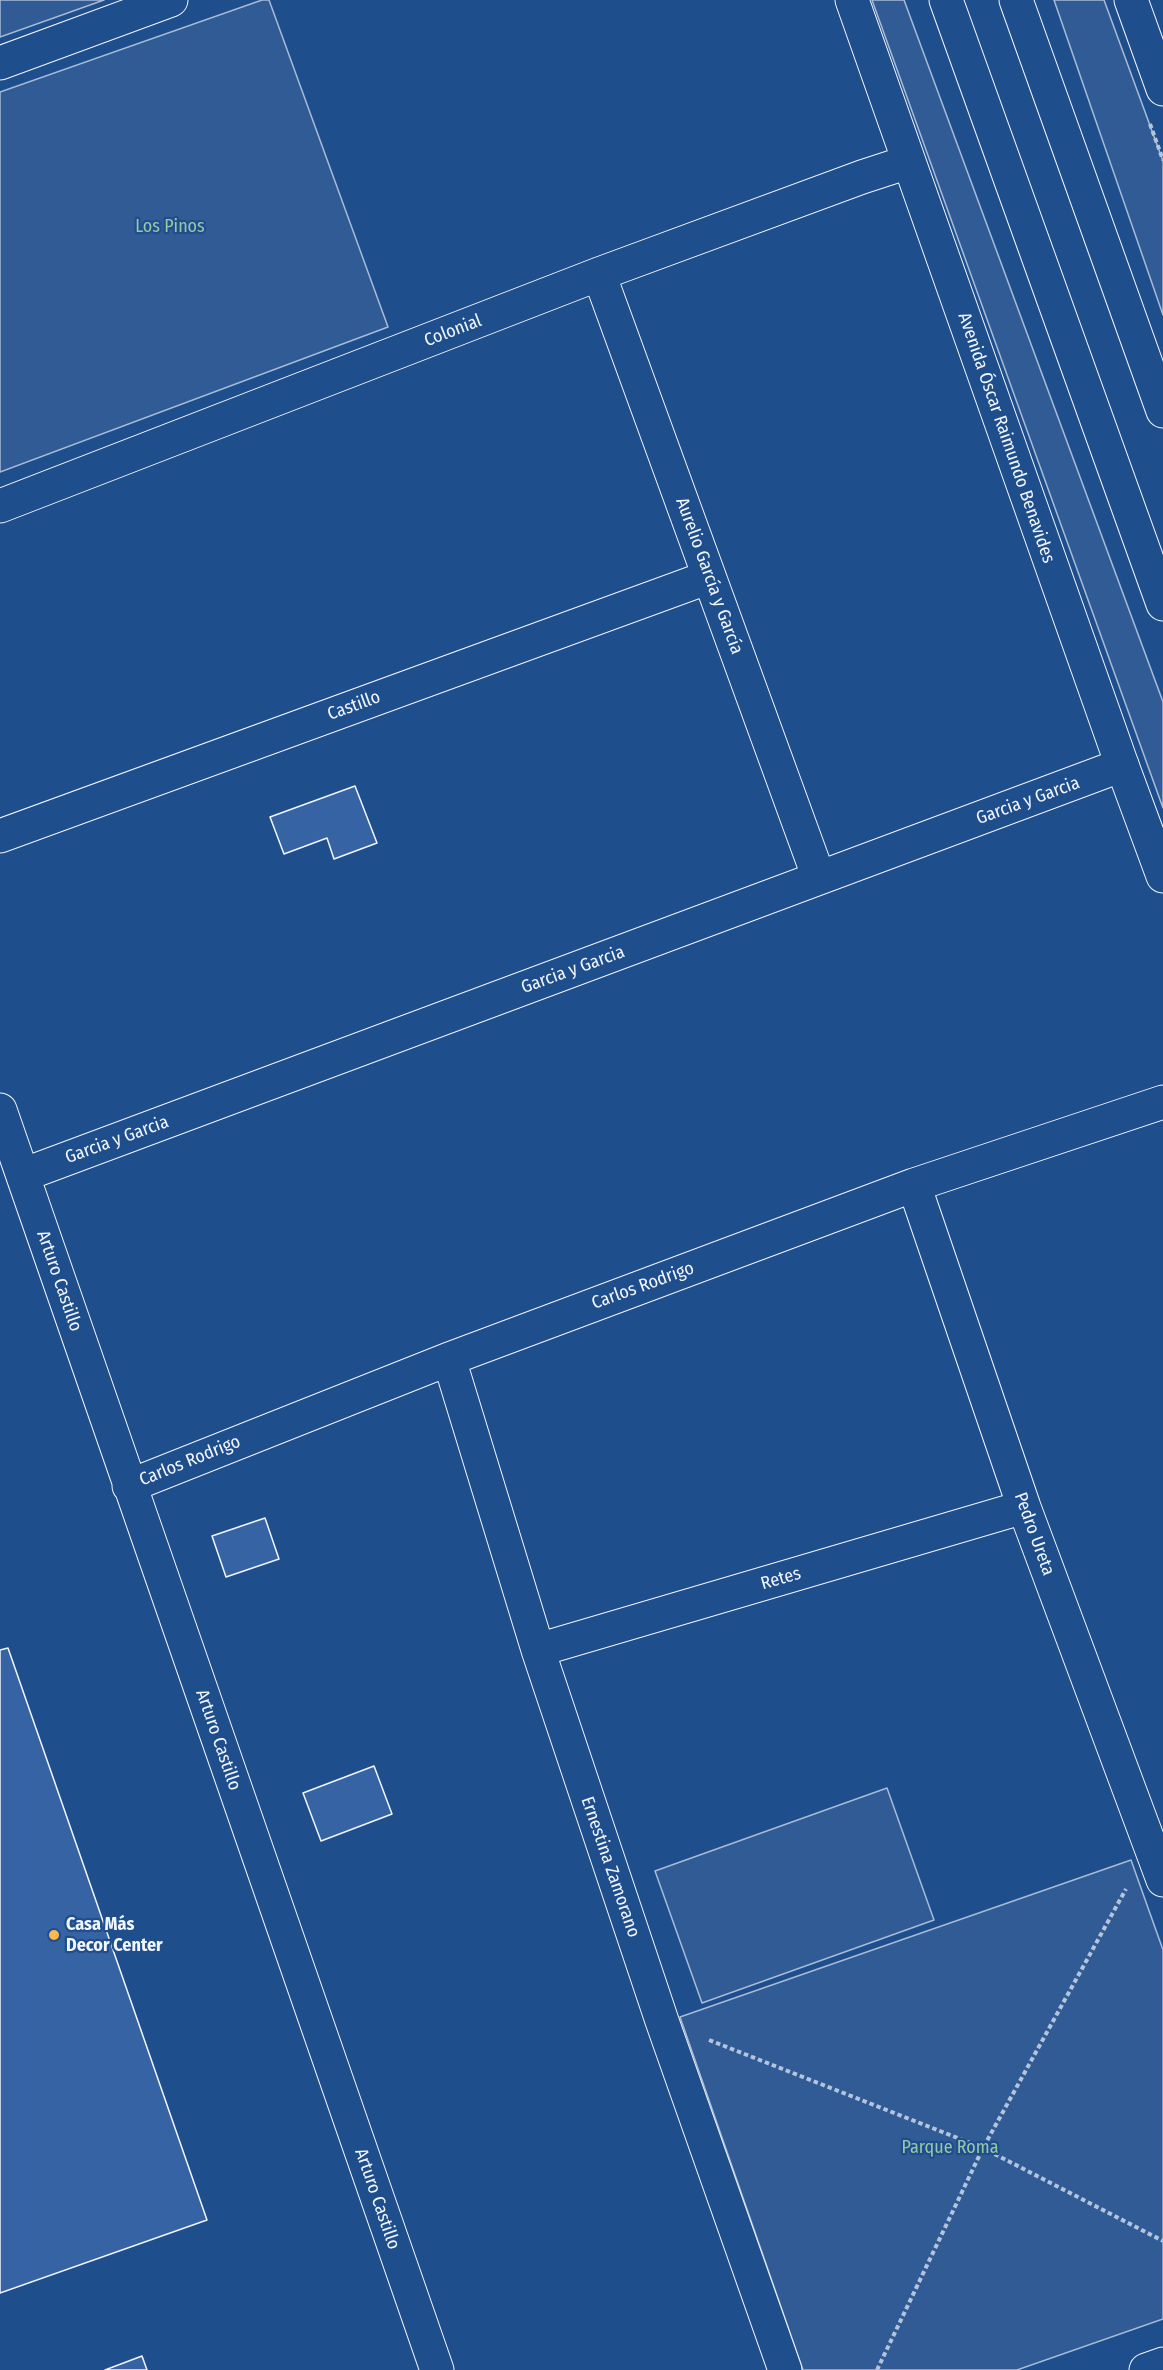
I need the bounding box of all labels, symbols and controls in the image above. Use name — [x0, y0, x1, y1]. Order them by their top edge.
park label: Los Pinos — [135, 216, 205, 238]
street label: Colonial — [421, 310, 485, 352]
street label: Avenida Óscar Raimundo Benavides — [953, 310, 1059, 566]
street label: Aurelio García y García — [671, 495, 747, 657]
street label: Castillo — [325, 687, 383, 725]
street label: Garcia y Garcia — [973, 772, 1083, 830]
street label: Garcia y Garcia — [518, 941, 628, 999]
street label: Garcia y Garcia — [62, 1111, 172, 1169]
street label: Arturo Castillo — [32, 1228, 86, 1334]
street label: Carlos Rodrigo — [589, 1258, 697, 1314]
street label: Carlos Rodrigo — [136, 1431, 244, 1491]
street label: Pedro Ureta — [1009, 1490, 1059, 1578]
street label: Retes — [758, 1563, 804, 1595]
street label: Arturo Castillo — [191, 1687, 245, 1793]
street label: Ernestina Zamorano — [576, 1794, 644, 1940]
place label: Casa Más Decor Center — [66, 1914, 163, 1956]
marker: Casa Más Decor Center — [47, 1928, 61, 1942]
park label: Parque Roma — [902, 2137, 998, 2159]
street label: Arturo Castillo — [350, 2146, 404, 2252]

